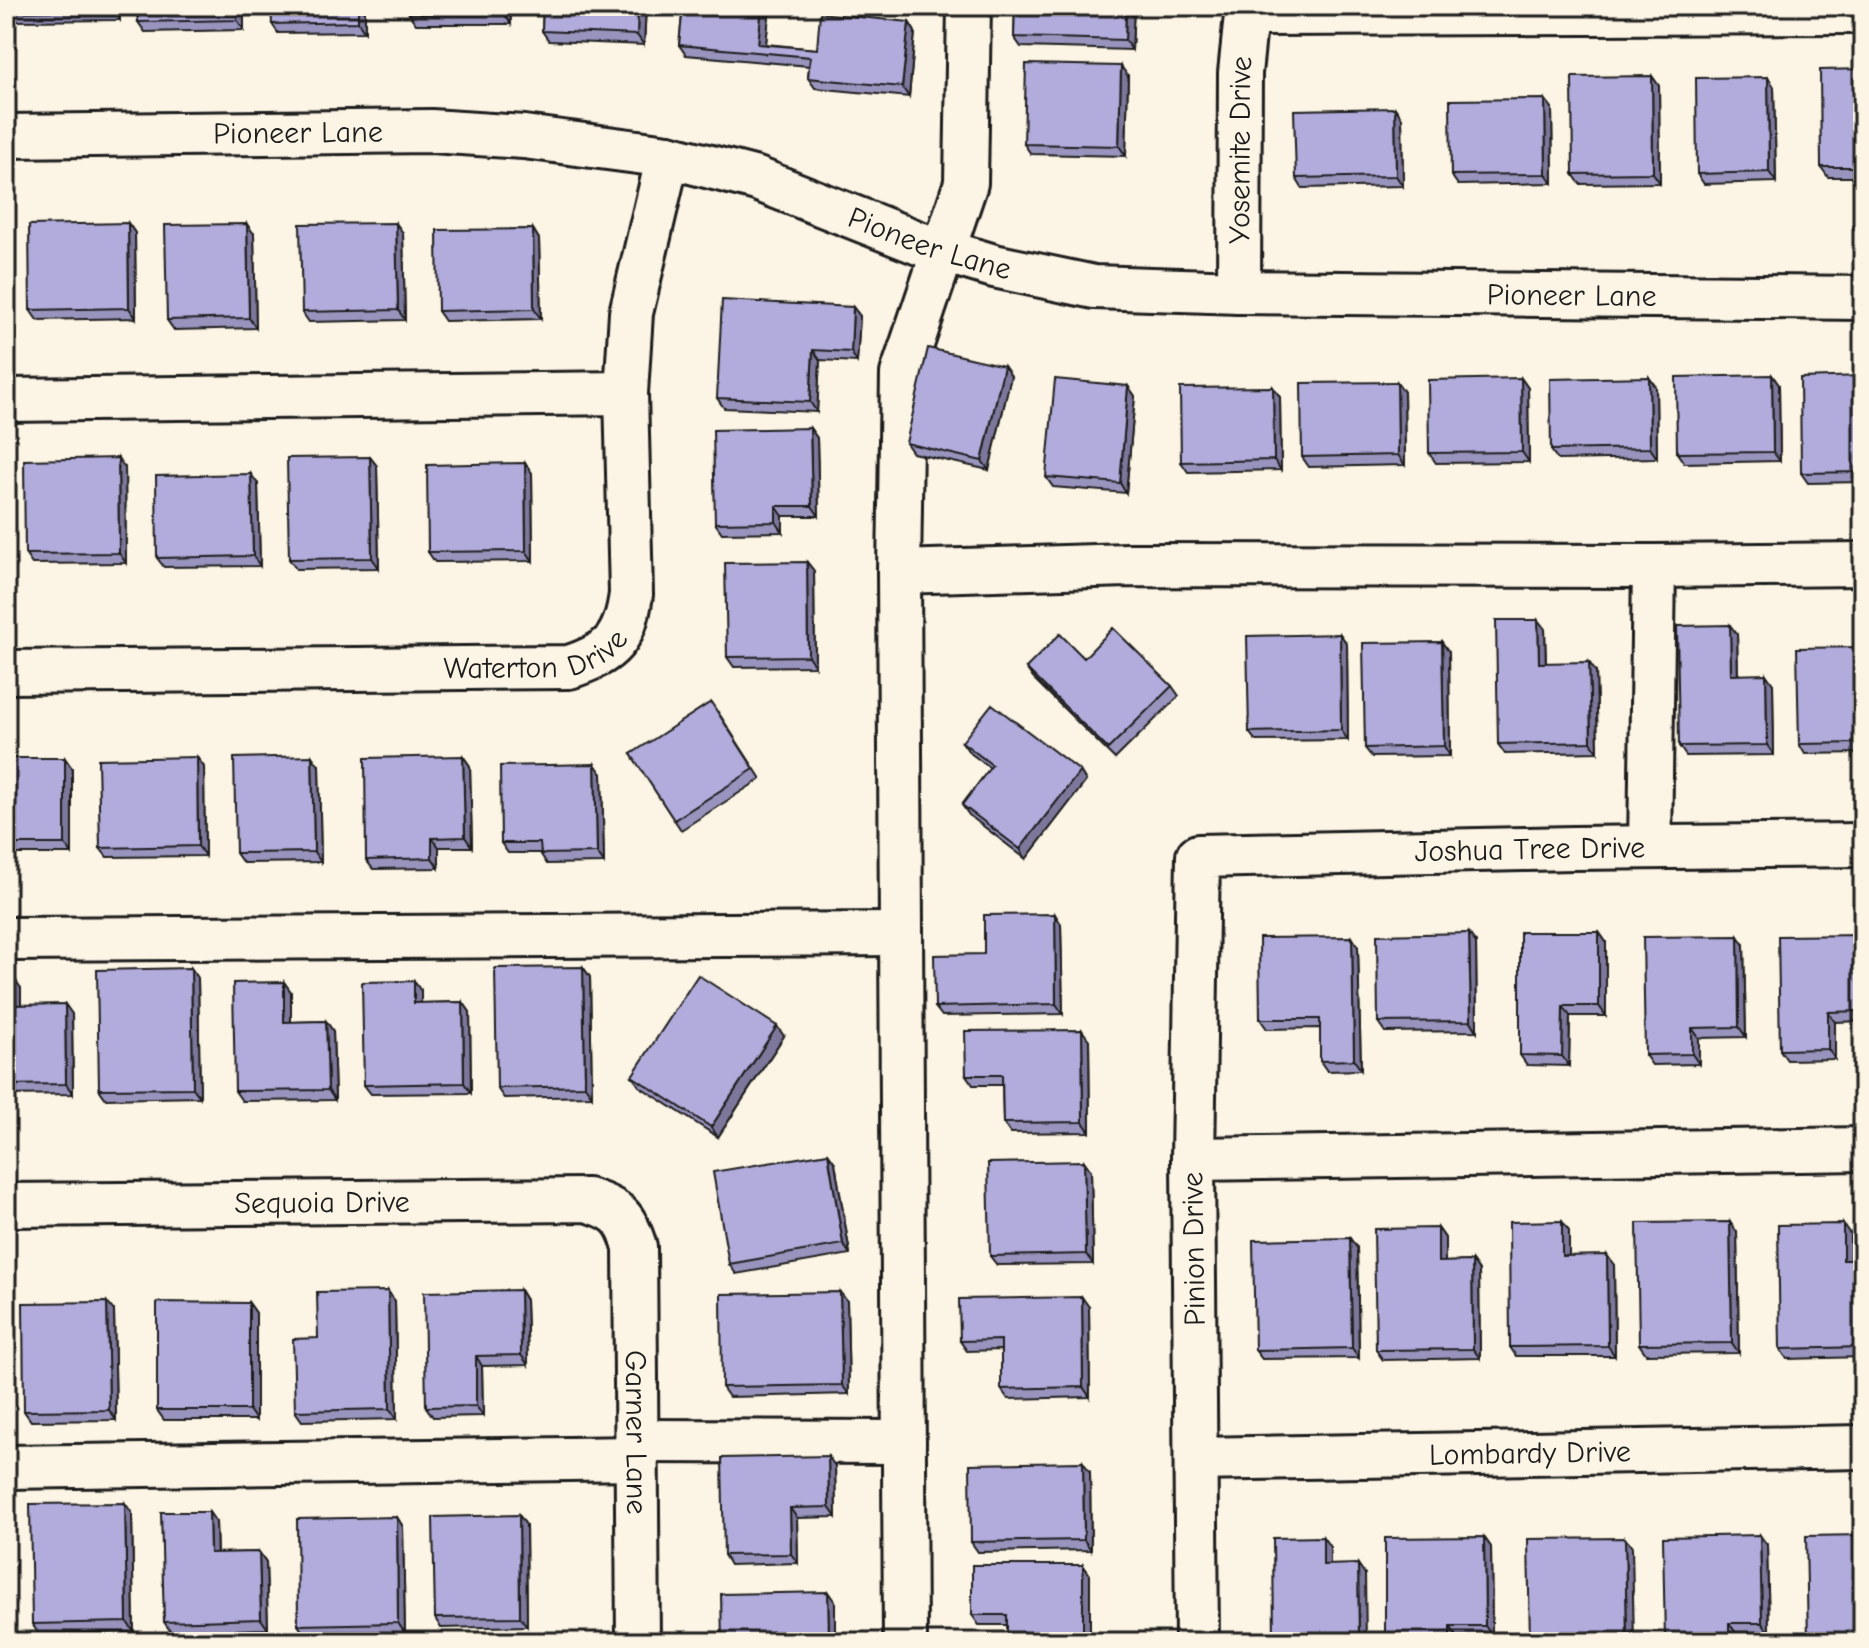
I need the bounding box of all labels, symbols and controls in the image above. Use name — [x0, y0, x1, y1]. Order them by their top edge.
street label: Yosemite Drive — [1222, 54, 1259, 244]
street label: Pioneer Lane — [213, 114, 383, 151]
street label: Pioneer Lane — [843, 199, 1014, 287]
street label: Pioneer Lane — [1487, 277, 1657, 314]
street label: Waterton Drive — [443, 623, 635, 686]
street label: Joshua Tree Drive — [1414, 830, 1645, 869]
street label: Pinion Drive — [1175, 1172, 1213, 1326]
street label: Sequoia Drive — [234, 1184, 410, 1221]
street label: Garner Lane — [618, 1350, 655, 1515]
street label: Lombardy Drive — [1429, 1434, 1631, 1472]

